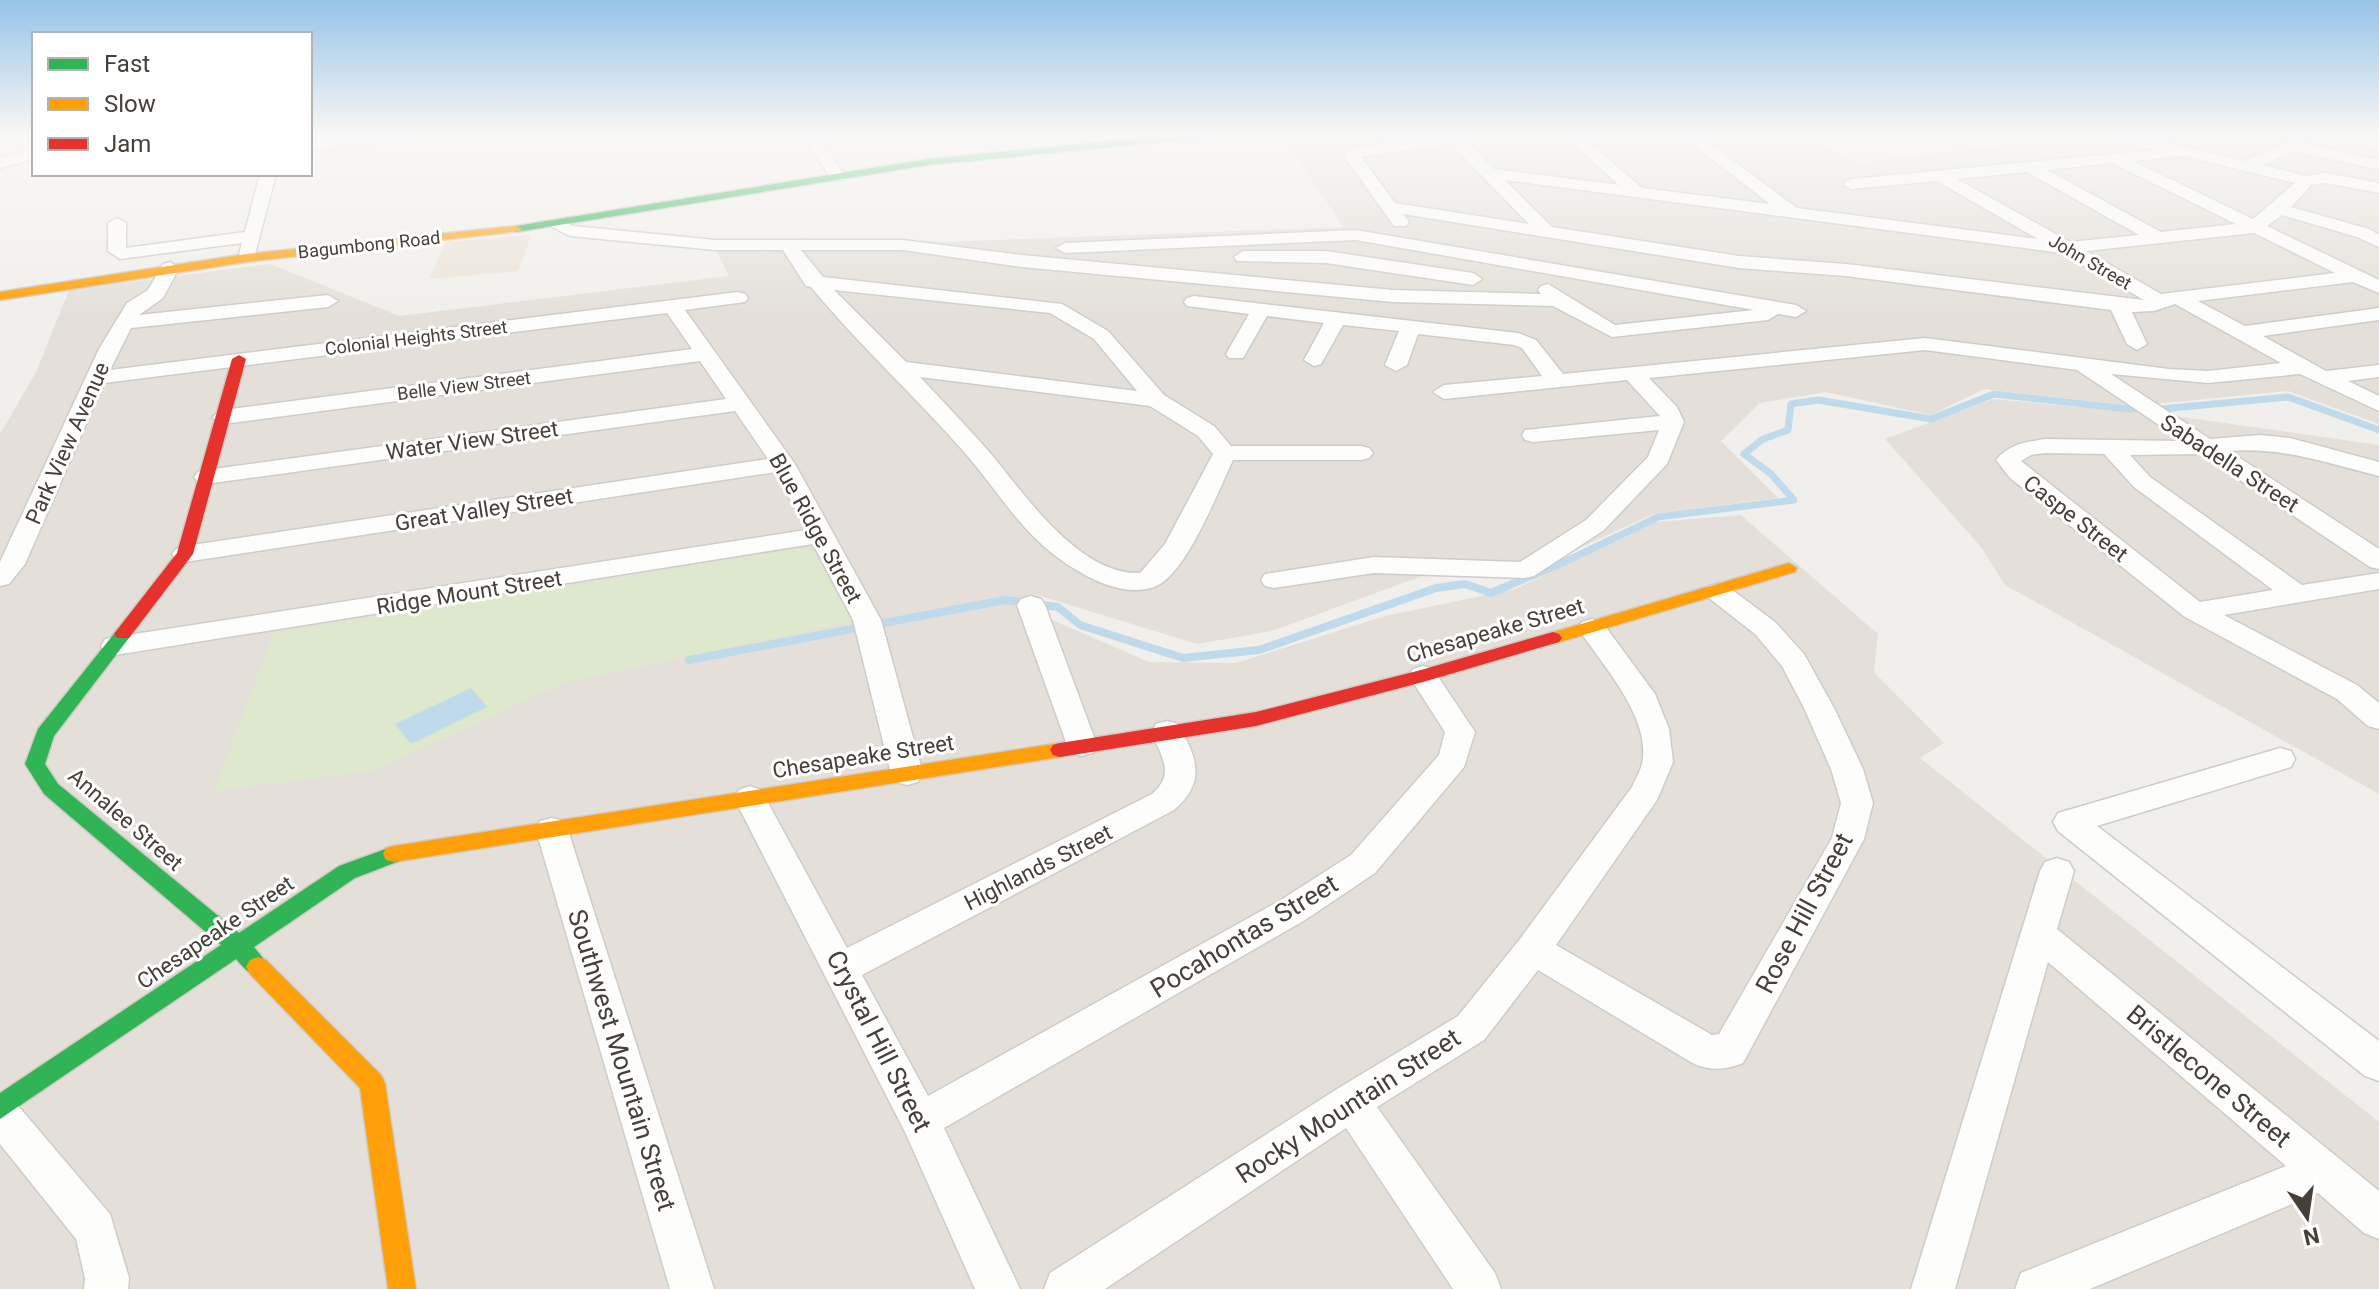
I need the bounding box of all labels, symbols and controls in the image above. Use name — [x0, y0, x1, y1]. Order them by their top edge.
legend — [32, 32, 312, 176]
text: Fast — [104, 50, 150, 78]
text: Slow — [104, 90, 156, 118]
text: Jam — [104, 130, 151, 158]
street label: Bagumbong Road — [297, 227, 441, 262]
street label: John Street — [2045, 229, 2135, 294]
street label: Colonial Heights Street — [324, 316, 508, 359]
street label: Park View Avenue — [20, 358, 114, 528]
street label: Belle View Street — [396, 367, 532, 404]
street label: Sabadella Street — [2156, 409, 2303, 517]
street label: Water View Street — [384, 416, 560, 465]
street label: Blue Ridge Street — [764, 449, 867, 607]
street label: Caspe Street — [2019, 470, 2133, 567]
street label: Great Valley Street — [393, 483, 575, 536]
street label: Ridge Mount Street — [375, 565, 564, 620]
street label: Chesapeake Street — [1403, 593, 1587, 668]
street label: Chesapeake Street — [770, 730, 956, 783]
street label: Annalee Street — [64, 763, 188, 876]
street label: Highlands Street — [960, 819, 1116, 915]
street label: Rose Hill Street — [1749, 828, 1859, 998]
street label: Pocahontas Street — [1145, 868, 1343, 1004]
street label: Chesapeake Street — [132, 871, 298, 994]
street label: Southwest Mountain Street — [562, 906, 682, 1214]
street label: Crystal Hill Street — [820, 945, 938, 1137]
street label: Bristlecone Street — [2121, 999, 2297, 1153]
street label: Rocky Mountain Street — [1230, 1022, 1466, 1190]
north arrow — [2267, 1177, 2347, 1257]
text: N — [2301, 1222, 2322, 1250]

